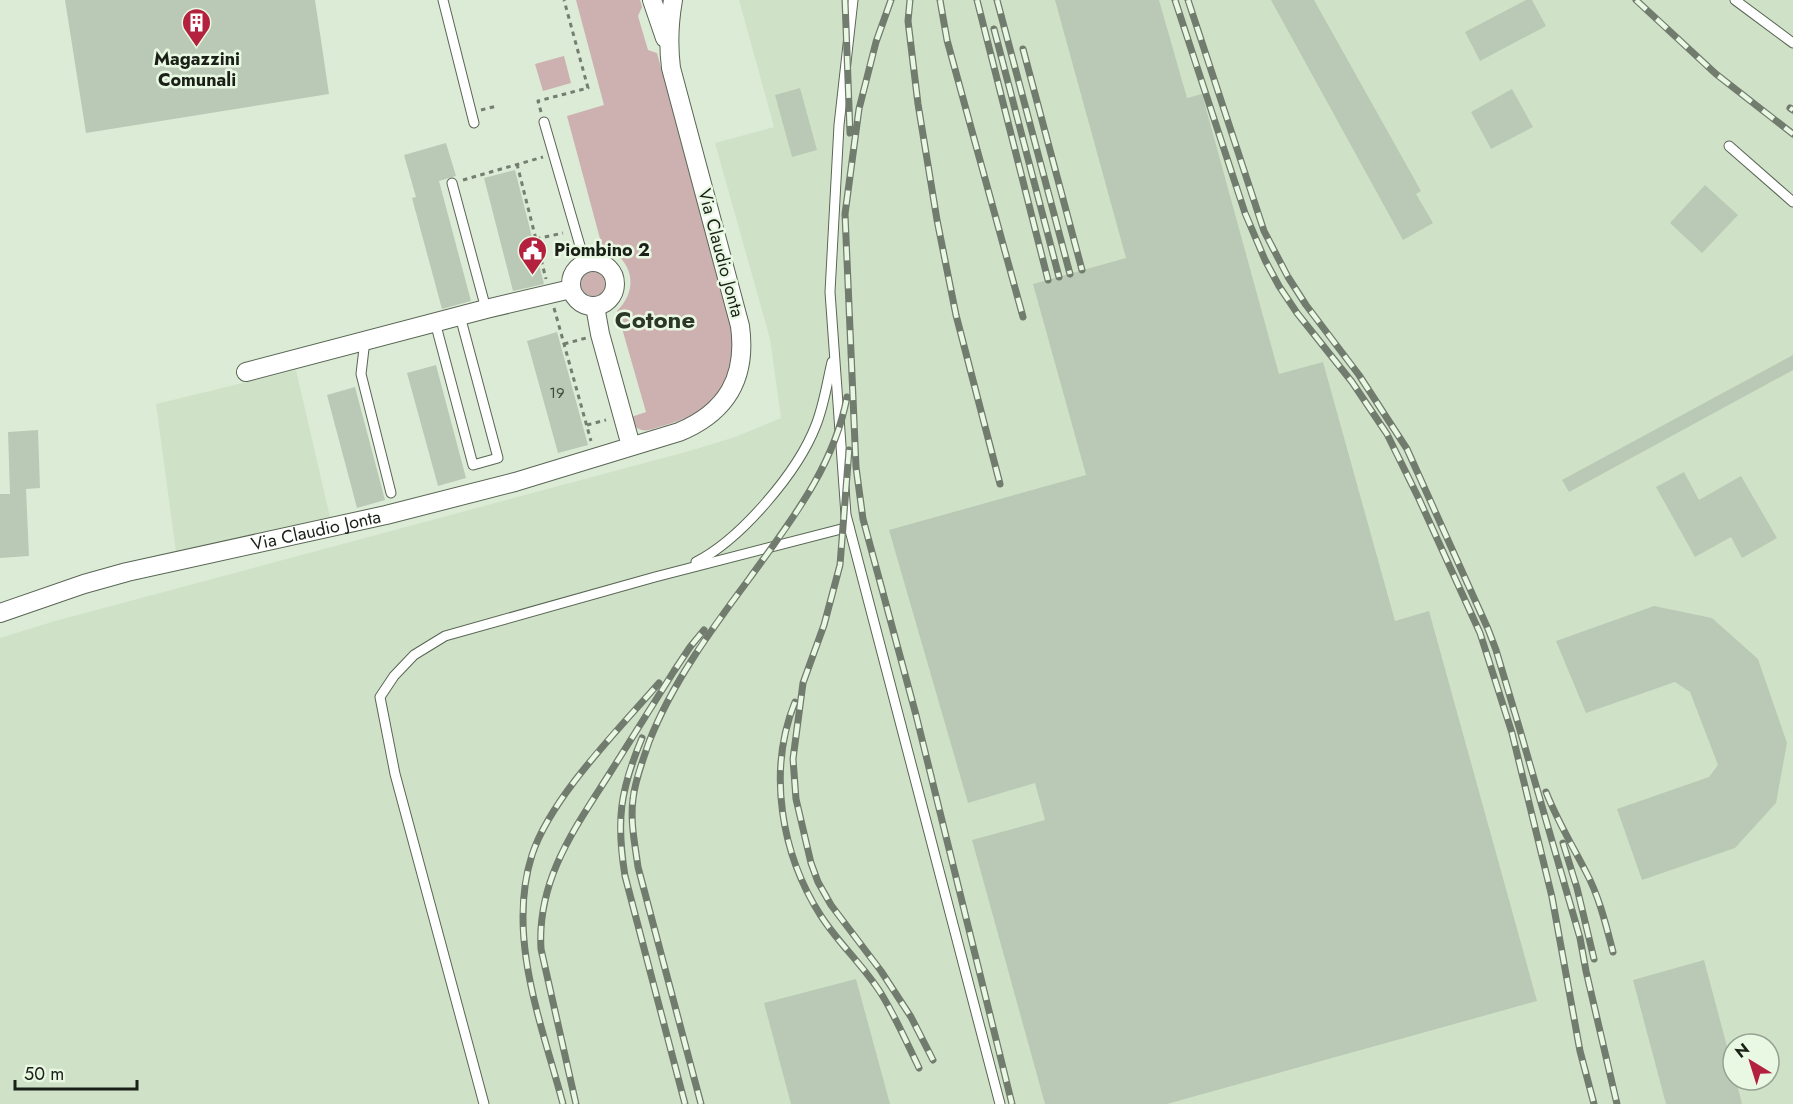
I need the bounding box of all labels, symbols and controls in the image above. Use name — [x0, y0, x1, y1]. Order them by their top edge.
building icon: Magazzini Comunali — [181, 6, 213, 48]
place label: Magazzini Comunali — [154, 46, 240, 93]
street label: Via Claudio Jonta — [691, 186, 751, 320]
public building icon: Piombino 2 — [517, 234, 549, 276]
place label: Piombino 2 — [554, 237, 650, 263]
district label: Cotone — [615, 302, 695, 337]
house number: 19 — [549, 382, 565, 404]
street label: Via Claudio Jonta — [249, 504, 383, 557]
north arrow — [1721, 1032, 1781, 1092]
text: N — [1730, 1038, 1754, 1064]
scale bar — [15, 1053, 136, 1091]
text: 50 m — [24, 1061, 64, 1087]

